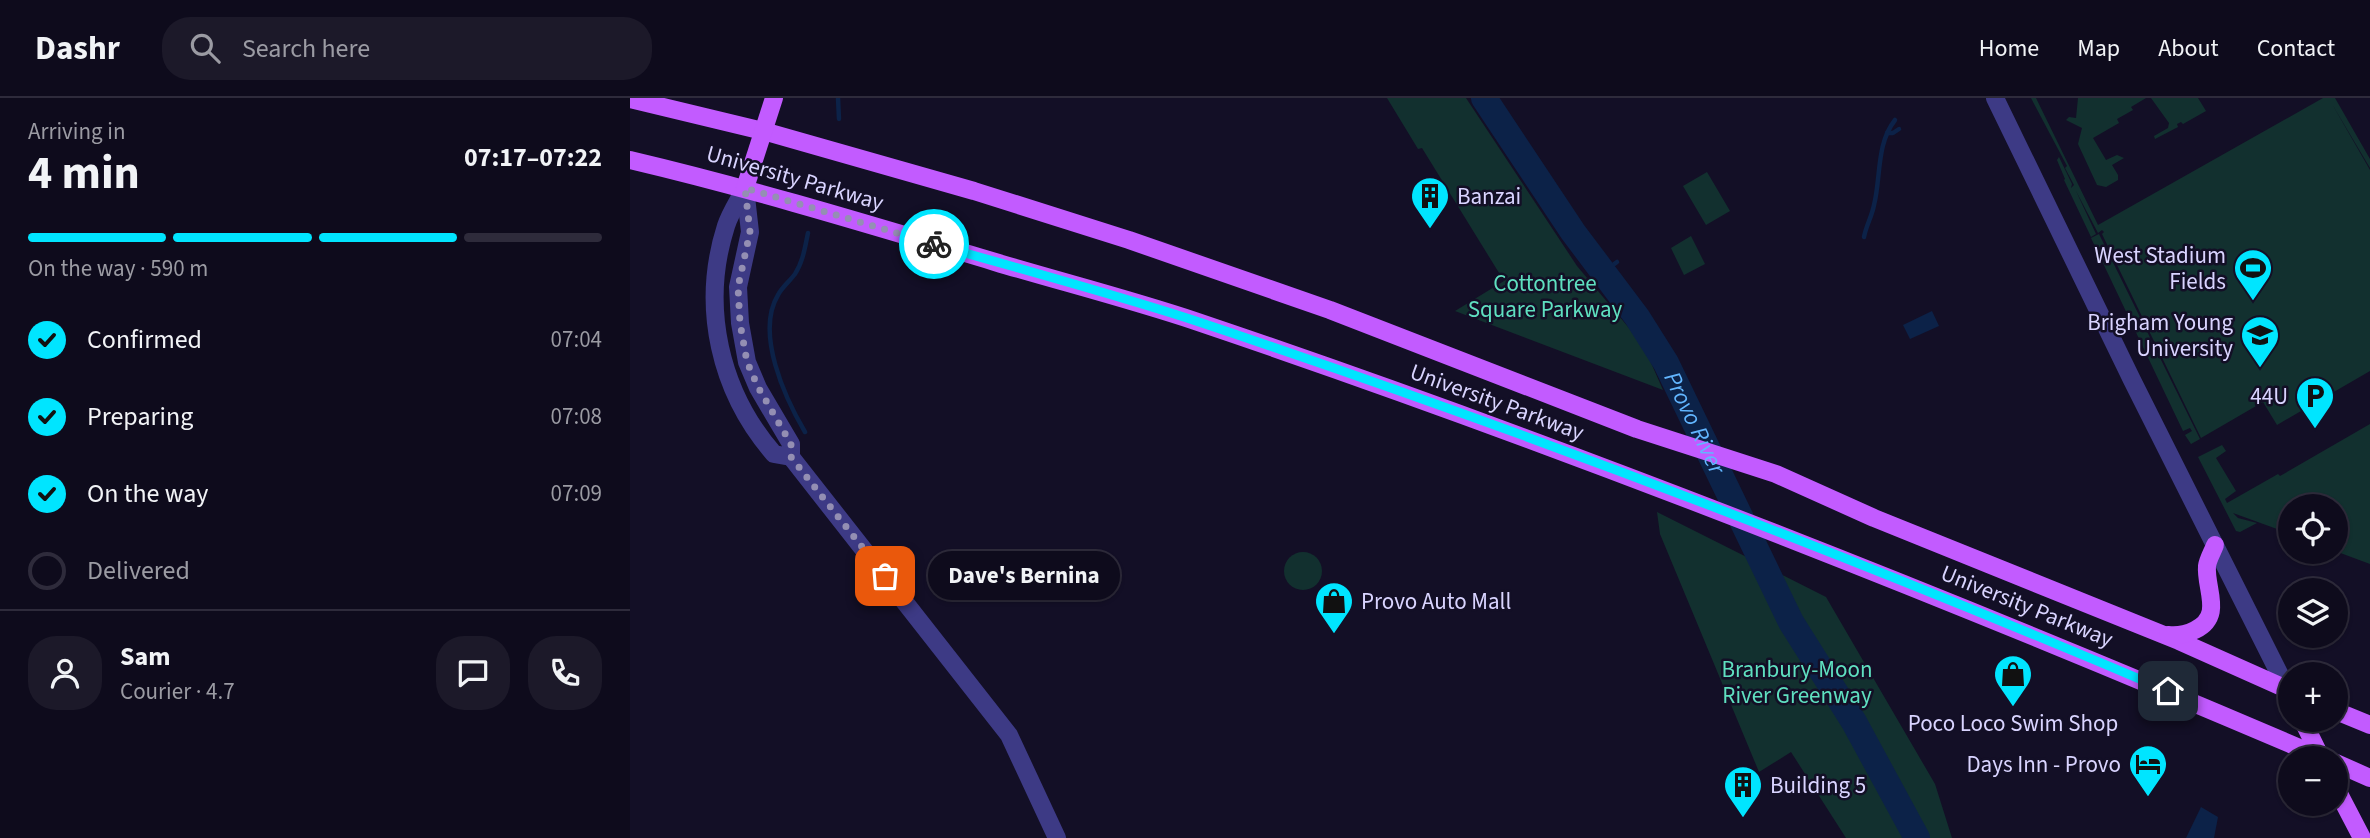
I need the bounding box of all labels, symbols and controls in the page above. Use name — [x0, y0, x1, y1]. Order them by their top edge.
search box — [162, 17, 652, 80]
text: Dashr — [35, 25, 120, 72]
icon: search — [186, 29, 224, 67]
text: Search here — [242, 30, 370, 67]
text: Home — [1979, 31, 2039, 66]
text: Map — [2077, 31, 2120, 66]
text: About — [2158, 31, 2219, 66]
text: Contact — [2257, 31, 2335, 66]
text: Arriving in — [28, 115, 126, 148]
street label: University Parkway — [702, 137, 888, 219]
text: 07:17–07:22 — [464, 139, 602, 176]
text: 4 min — [28, 141, 140, 206]
building icon: Banzai — [1409, 175, 1451, 230]
place label: Banzai — [1457, 180, 1521, 213]
courier — [899, 209, 969, 279]
icon: bike — [915, 225, 953, 263]
place label: West Stadium Fields — [2094, 239, 2226, 298]
sports icon: West Stadium Fields — [2232, 247, 2274, 302]
text: On the way · 590 m — [28, 252, 208, 285]
park label: Cottontree Square Parkway — [1468, 267, 1623, 326]
place label: Brigham Young University — [2087, 306, 2233, 365]
school or university icon: Brigham Young University — [2239, 314, 2281, 369]
icon: check — [28, 321, 66, 359]
text: Confirmed — [87, 321, 202, 358]
text: 07:04 — [551, 323, 602, 356]
street label: University Parkway — [1405, 355, 1589, 449]
water label: Provo River — [1655, 365, 1735, 482]
parking icon: 44U — [2294, 375, 2336, 430]
place label: 44U — [2250, 380, 2288, 413]
icon: check — [28, 398, 66, 436]
text: Preparing — [87, 398, 193, 435]
text: 07:08 — [551, 400, 602, 433]
icon: check — [28, 475, 66, 513]
text: On the way — [87, 475, 208, 512]
text: 07:09 — [551, 477, 602, 510]
map controls — [2278, 494, 2348, 816]
button: locate — [2278, 494, 2348, 564]
pin — [855, 546, 915, 606]
text: Delivered — [87, 552, 190, 589]
callout: Dave's Bernina — [927, 552, 1120, 601]
street label: University Parkway — [1936, 556, 2118, 656]
icon: bag — [866, 557, 904, 595]
text: Dave's Bernina — [948, 559, 1100, 592]
button: layers — [2278, 578, 2348, 648]
shop icon: Provo Auto Mall — [1313, 580, 1355, 635]
place label: Provo Auto Mall — [1361, 585, 1511, 618]
button: person — [28, 636, 102, 710]
button: chat — [436, 636, 510, 710]
button: phone — [528, 636, 602, 710]
text: Sam — [120, 638, 170, 675]
park label: Branbury-Moon River Greenway — [1721, 653, 1873, 712]
shop icon: Poco Loco Swim Shop — [1992, 653, 2034, 708]
pin — [2138, 661, 2198, 721]
button: + — [2278, 662, 2348, 732]
icon: home — [2149, 672, 2187, 710]
text: Courier · 4.7 — [120, 675, 235, 708]
place label: Poco Loco Swim Shop — [1908, 707, 2118, 740]
hotel icon: Days Inn - Provo — [2127, 743, 2169, 798]
button: − — [2278, 746, 2348, 816]
place label: Days Inn - Provo — [1966, 748, 2121, 781]
building icon: Building 5 — [1722, 764, 1764, 819]
place label: Building 5 — [1770, 769, 1866, 802]

